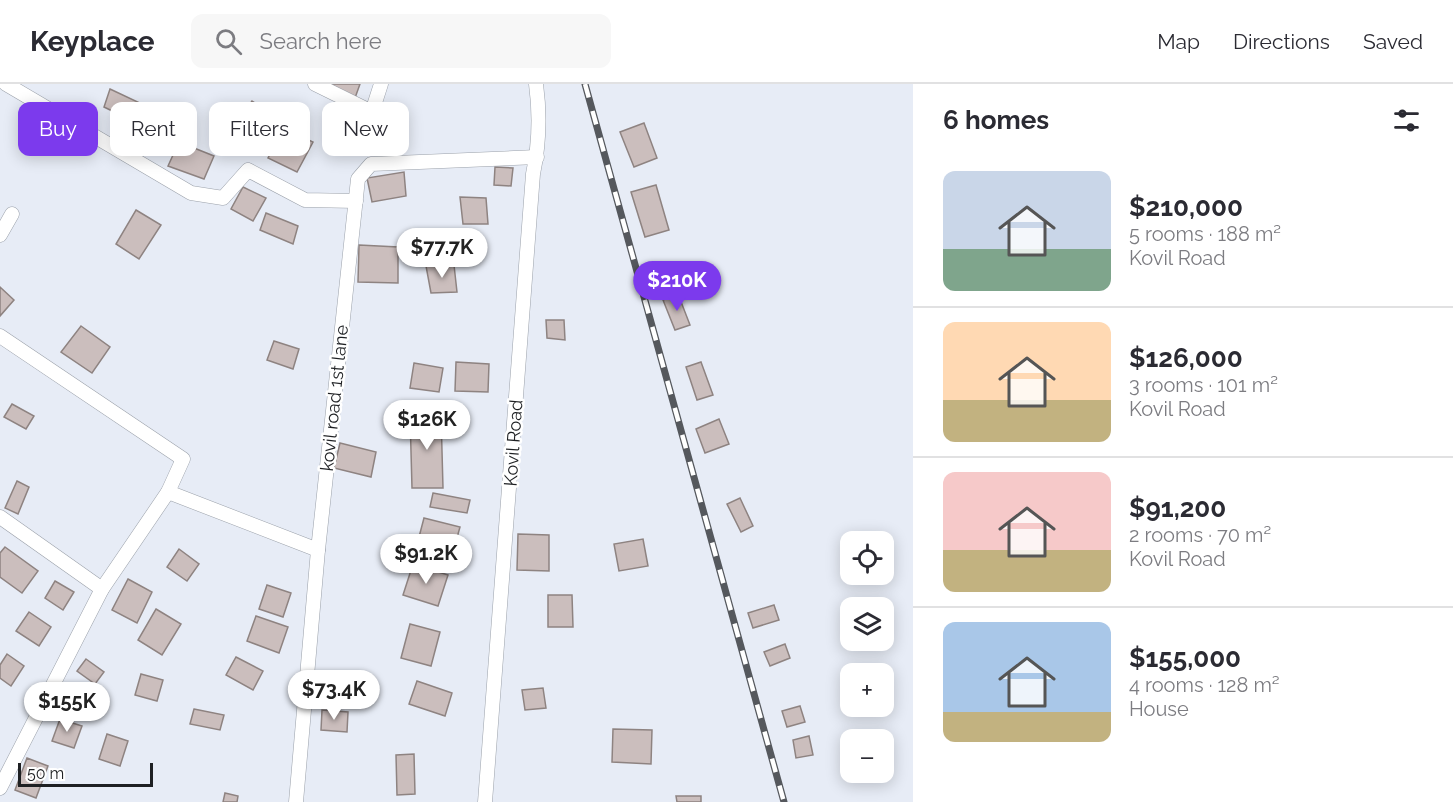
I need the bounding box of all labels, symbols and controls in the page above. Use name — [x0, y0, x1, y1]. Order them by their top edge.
search box — [191, 14, 611, 68]
text: Keyplace — [30, 25, 155, 58]
icon: search — [212, 25, 245, 58]
text: Search here — [260, 28, 382, 54]
text: Map — [1157, 29, 1200, 54]
text: Directions — [1233, 29, 1330, 54]
text: Saved — [1363, 29, 1423, 54]
chip: Buy — [18, 102, 98, 156]
chip: Rent — [110, 102, 197, 156]
chip: Filters — [209, 102, 310, 156]
chip: New — [322, 102, 409, 156]
icon: filters — [1390, 104, 1423, 137]
text: 6 homes — [943, 105, 1049, 135]
text: $210,000 — [1129, 192, 1243, 222]
icon: home — [991, 195, 1063, 267]
text: 5 rooms · 188 m² — [1129, 222, 1281, 246]
pin: $77.7K — [393, 228, 491, 279]
text: $77.7K — [411, 235, 473, 259]
text: Kovil Road — [1129, 246, 1226, 270]
pin: $210K — [635, 261, 719, 312]
text: $210K — [647, 268, 707, 292]
street label: kovil road 1st lane — [316, 323, 352, 472]
text: $126,000 — [1129, 343, 1243, 373]
icon: home — [991, 346, 1063, 418]
text: 3 rooms · 101 m² — [1129, 373, 1278, 397]
text: Kovil Road — [1129, 397, 1226, 421]
street label: Kovil Road — [499, 399, 527, 487]
pin: $126K — [385, 400, 469, 451]
text: $126K — [397, 407, 457, 431]
text: $91,200 — [1129, 493, 1226, 523]
icon: home — [991, 496, 1063, 568]
text: 2 rooms · 70 m² — [1129, 523, 1271, 547]
map controls — [840, 531, 894, 783]
button: locate — [840, 531, 894, 585]
pin: $91.2K — [377, 534, 475, 585]
text: $91.2K — [394, 541, 458, 565]
text: Kovil Road — [1129, 547, 1226, 571]
button: layers — [840, 597, 894, 651]
text: $155,000 — [1129, 643, 1241, 673]
icon: home — [991, 646, 1063, 718]
button: + — [840, 663, 894, 717]
pin: $73.4K — [285, 670, 383, 721]
text: 4 rooms · 128 m² — [1129, 673, 1280, 697]
text: $73.4K — [302, 677, 366, 701]
pin: $155K — [25, 682, 109, 733]
text: $155K — [38, 689, 96, 713]
text: House — [1129, 697, 1189, 721]
button: − — [840, 729, 894, 783]
scale bar — [18, 760, 153, 788]
text: 50 m — [27, 764, 64, 783]

